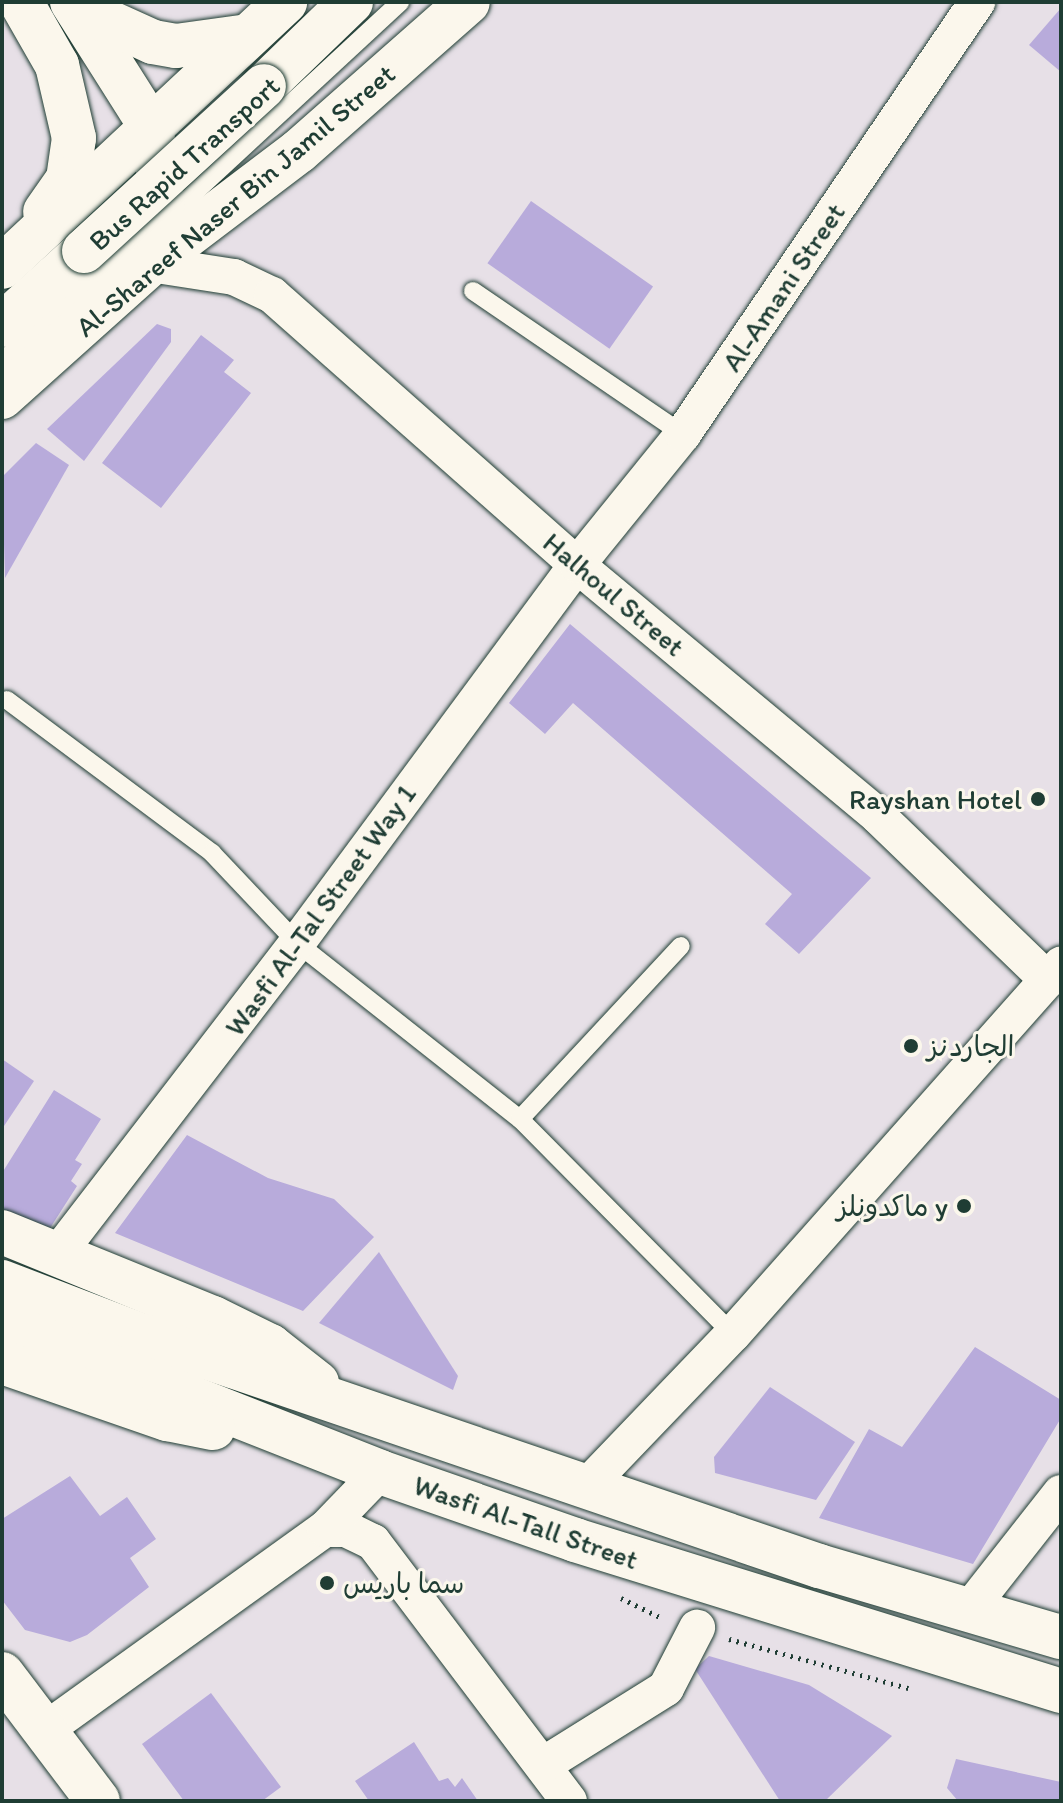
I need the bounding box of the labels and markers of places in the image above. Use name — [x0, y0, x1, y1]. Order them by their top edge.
place label: Rayshan Hotel — [849, 782, 1022, 816]
marker: Rayshan Hotel — [1029, 790, 1047, 808]
place label: الجاردنز — [927, 1029, 1014, 1063]
marker: الجاردنز — [902, 1037, 920, 1055]
place label: ماكدونلز y — [837, 1189, 948, 1223]
marker: ماكدونلز y — [955, 1197, 973, 1215]
place label: سما باريس — [343, 1566, 465, 1600]
marker: سما باريس — [318, 1574, 336, 1592]

